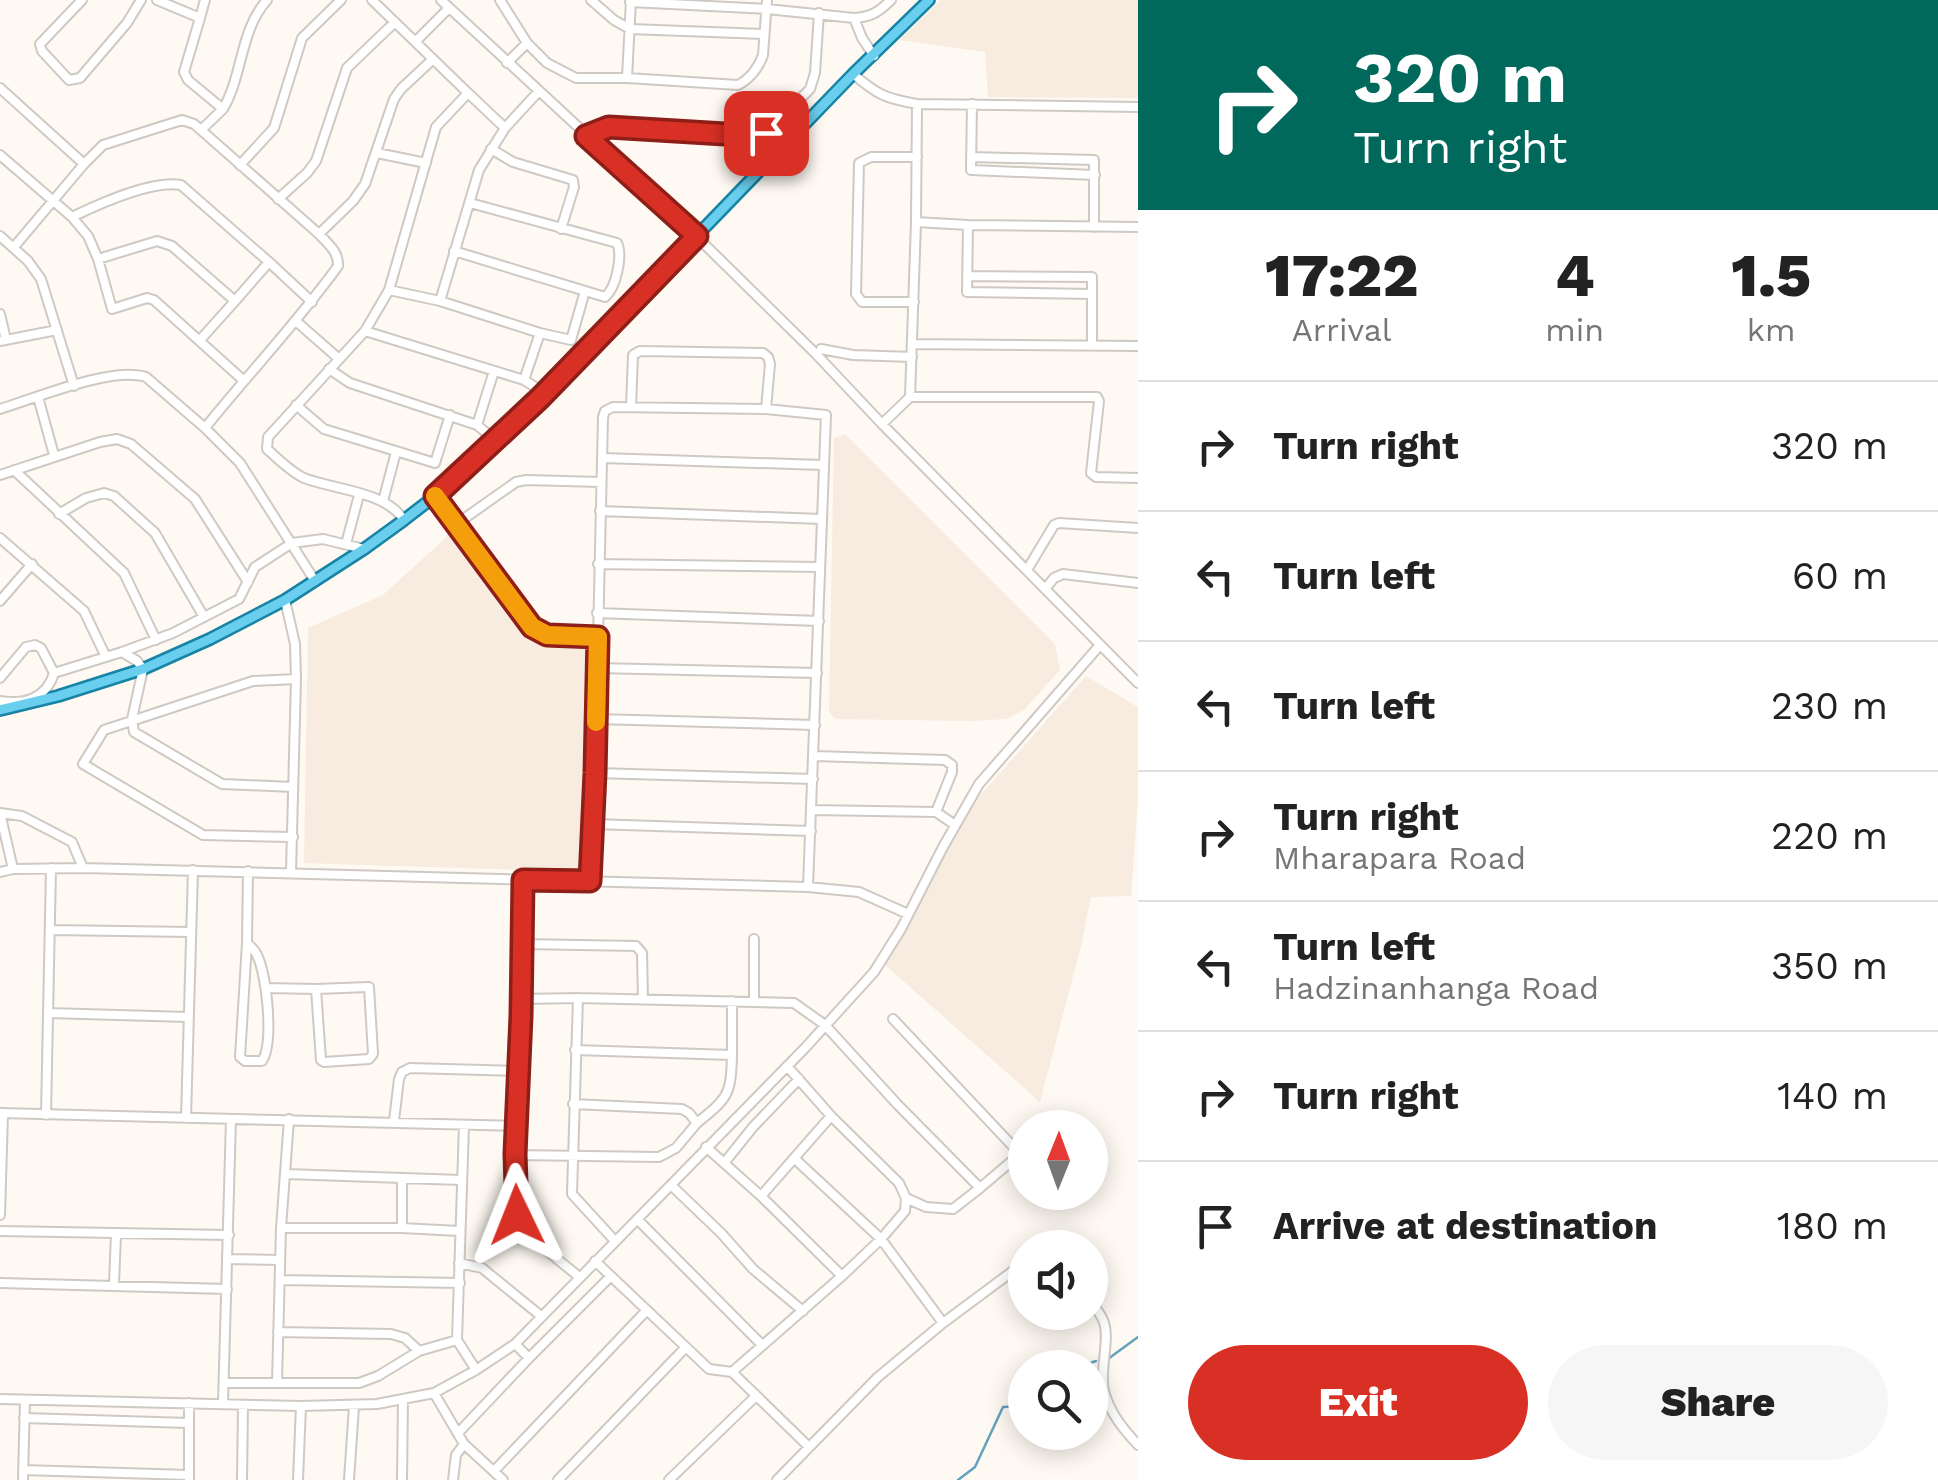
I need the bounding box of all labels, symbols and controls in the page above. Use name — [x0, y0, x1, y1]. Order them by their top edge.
text: 320 m — [1353, 37, 1567, 119]
icon: right — [1188, 40, 1318, 170]
pin — [724, 91, 809, 176]
icon: arrive — [739, 106, 794, 161]
text: Turn right — [1353, 121, 1567, 174]
text: 17:22 — [1265, 240, 1418, 311]
text: 4 — [1555, 240, 1595, 311]
text: 1.5 — [1731, 240, 1811, 311]
text: Arrival — [1292, 311, 1392, 349]
text: min — [1545, 311, 1604, 349]
text: km — [1747, 311, 1795, 349]
icon: right — [1188, 419, 1243, 474]
text: Turn right — [1273, 424, 1459, 468]
text: 320 m — [1771, 424, 1888, 468]
icon: left — [1188, 549, 1243, 604]
text: Turn left — [1273, 554, 1435, 598]
text: 60 m — [1792, 554, 1888, 598]
icon: left — [1188, 679, 1243, 734]
text: Turn left — [1273, 684, 1435, 728]
text: 230 m — [1771, 684, 1888, 728]
text: Turn right — [1273, 795, 1459, 839]
icon: right — [1188, 809, 1243, 864]
text: 220 m — [1771, 814, 1888, 858]
text: Mharapara Road — [1273, 839, 1526, 877]
text: Turn left — [1273, 925, 1435, 969]
icon: left — [1188, 939, 1243, 994]
text: 350 m — [1771, 944, 1888, 988]
text: Hadzinanhanga Road — [1273, 969, 1599, 1007]
icon: right — [1188, 1069, 1243, 1124]
text: Turn right — [1273, 1074, 1459, 1118]
text: 140 m — [1777, 1074, 1888, 1118]
north arrow — [1008, 1110, 1108, 1210]
map controls — [1008, 1110, 1108, 1450]
position arrow — [465, 1163, 569, 1267]
icon: arrive — [1188, 1199, 1243, 1254]
text: Arrive at destination — [1273, 1204, 1658, 1248]
text: 180 m — [1777, 1204, 1888, 1248]
button: sound — [1008, 1230, 1108, 1330]
button: Exit — [1188, 1345, 1528, 1460]
button: Share — [1548, 1345, 1888, 1460]
button: search — [1008, 1350, 1108, 1450]

